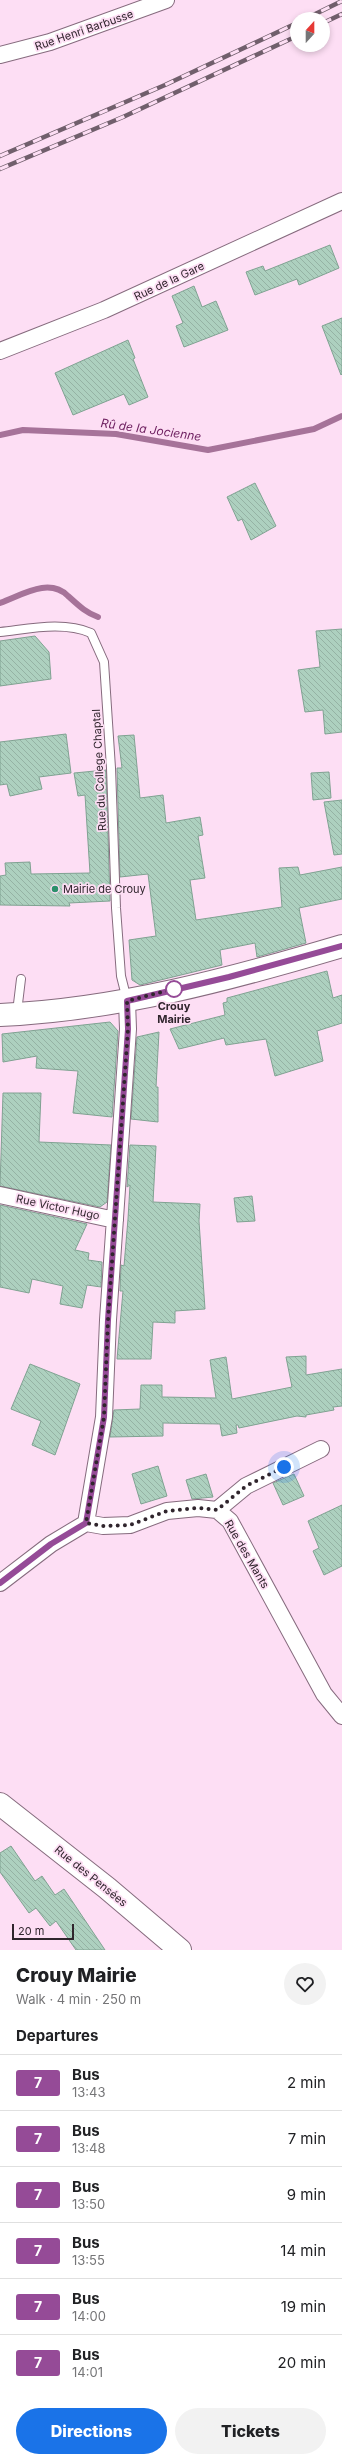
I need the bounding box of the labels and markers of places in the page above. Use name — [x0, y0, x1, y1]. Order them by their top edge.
place label: Mairie de Crouy — [63, 882, 146, 896]
marker: Mairie de Crouy — [50, 884, 60, 894]
marker: Crouy Mairie — [165, 980, 183, 998]
place label: Crouy Mairie — [157, 999, 191, 1026]

